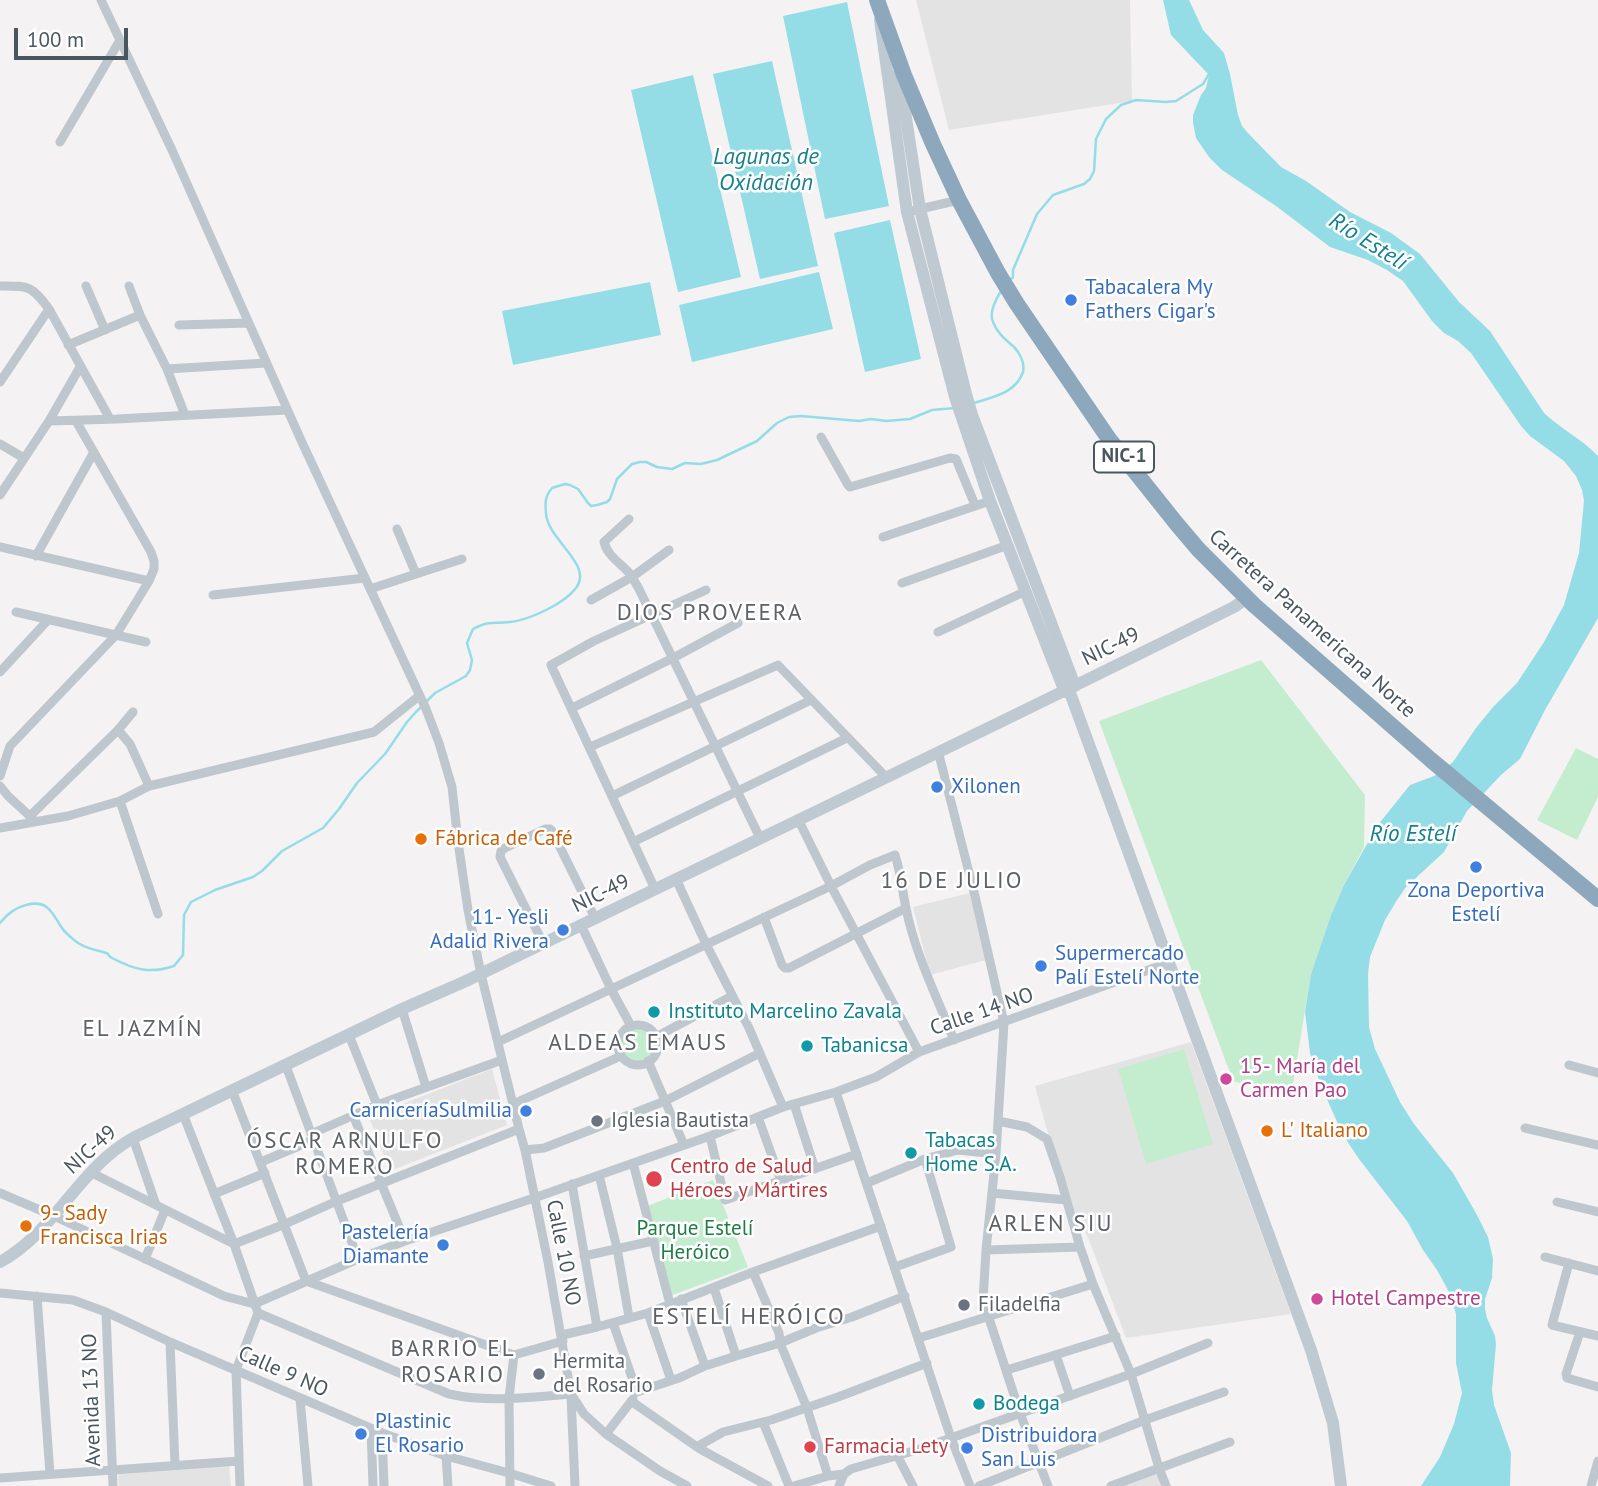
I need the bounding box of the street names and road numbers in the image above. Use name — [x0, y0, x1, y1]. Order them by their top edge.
road number: NIC-1 — [1094, 442, 1154, 472]
street label: Carretera Panamericana Norte — [1203, 524, 1421, 724]
street label: NIC-49 — [1078, 622, 1144, 672]
street label: NIC-49 — [568, 869, 634, 919]
street label: Calle 14 NO — [927, 983, 1037, 1041]
street label: NIC-49 — [60, 1120, 122, 1180]
street label: Calle 10 NO — [540, 1198, 586, 1308]
street label: Avenida 13 NO — [77, 1333, 107, 1467]
street label: Calle 9 NO — [234, 1341, 332, 1403]

